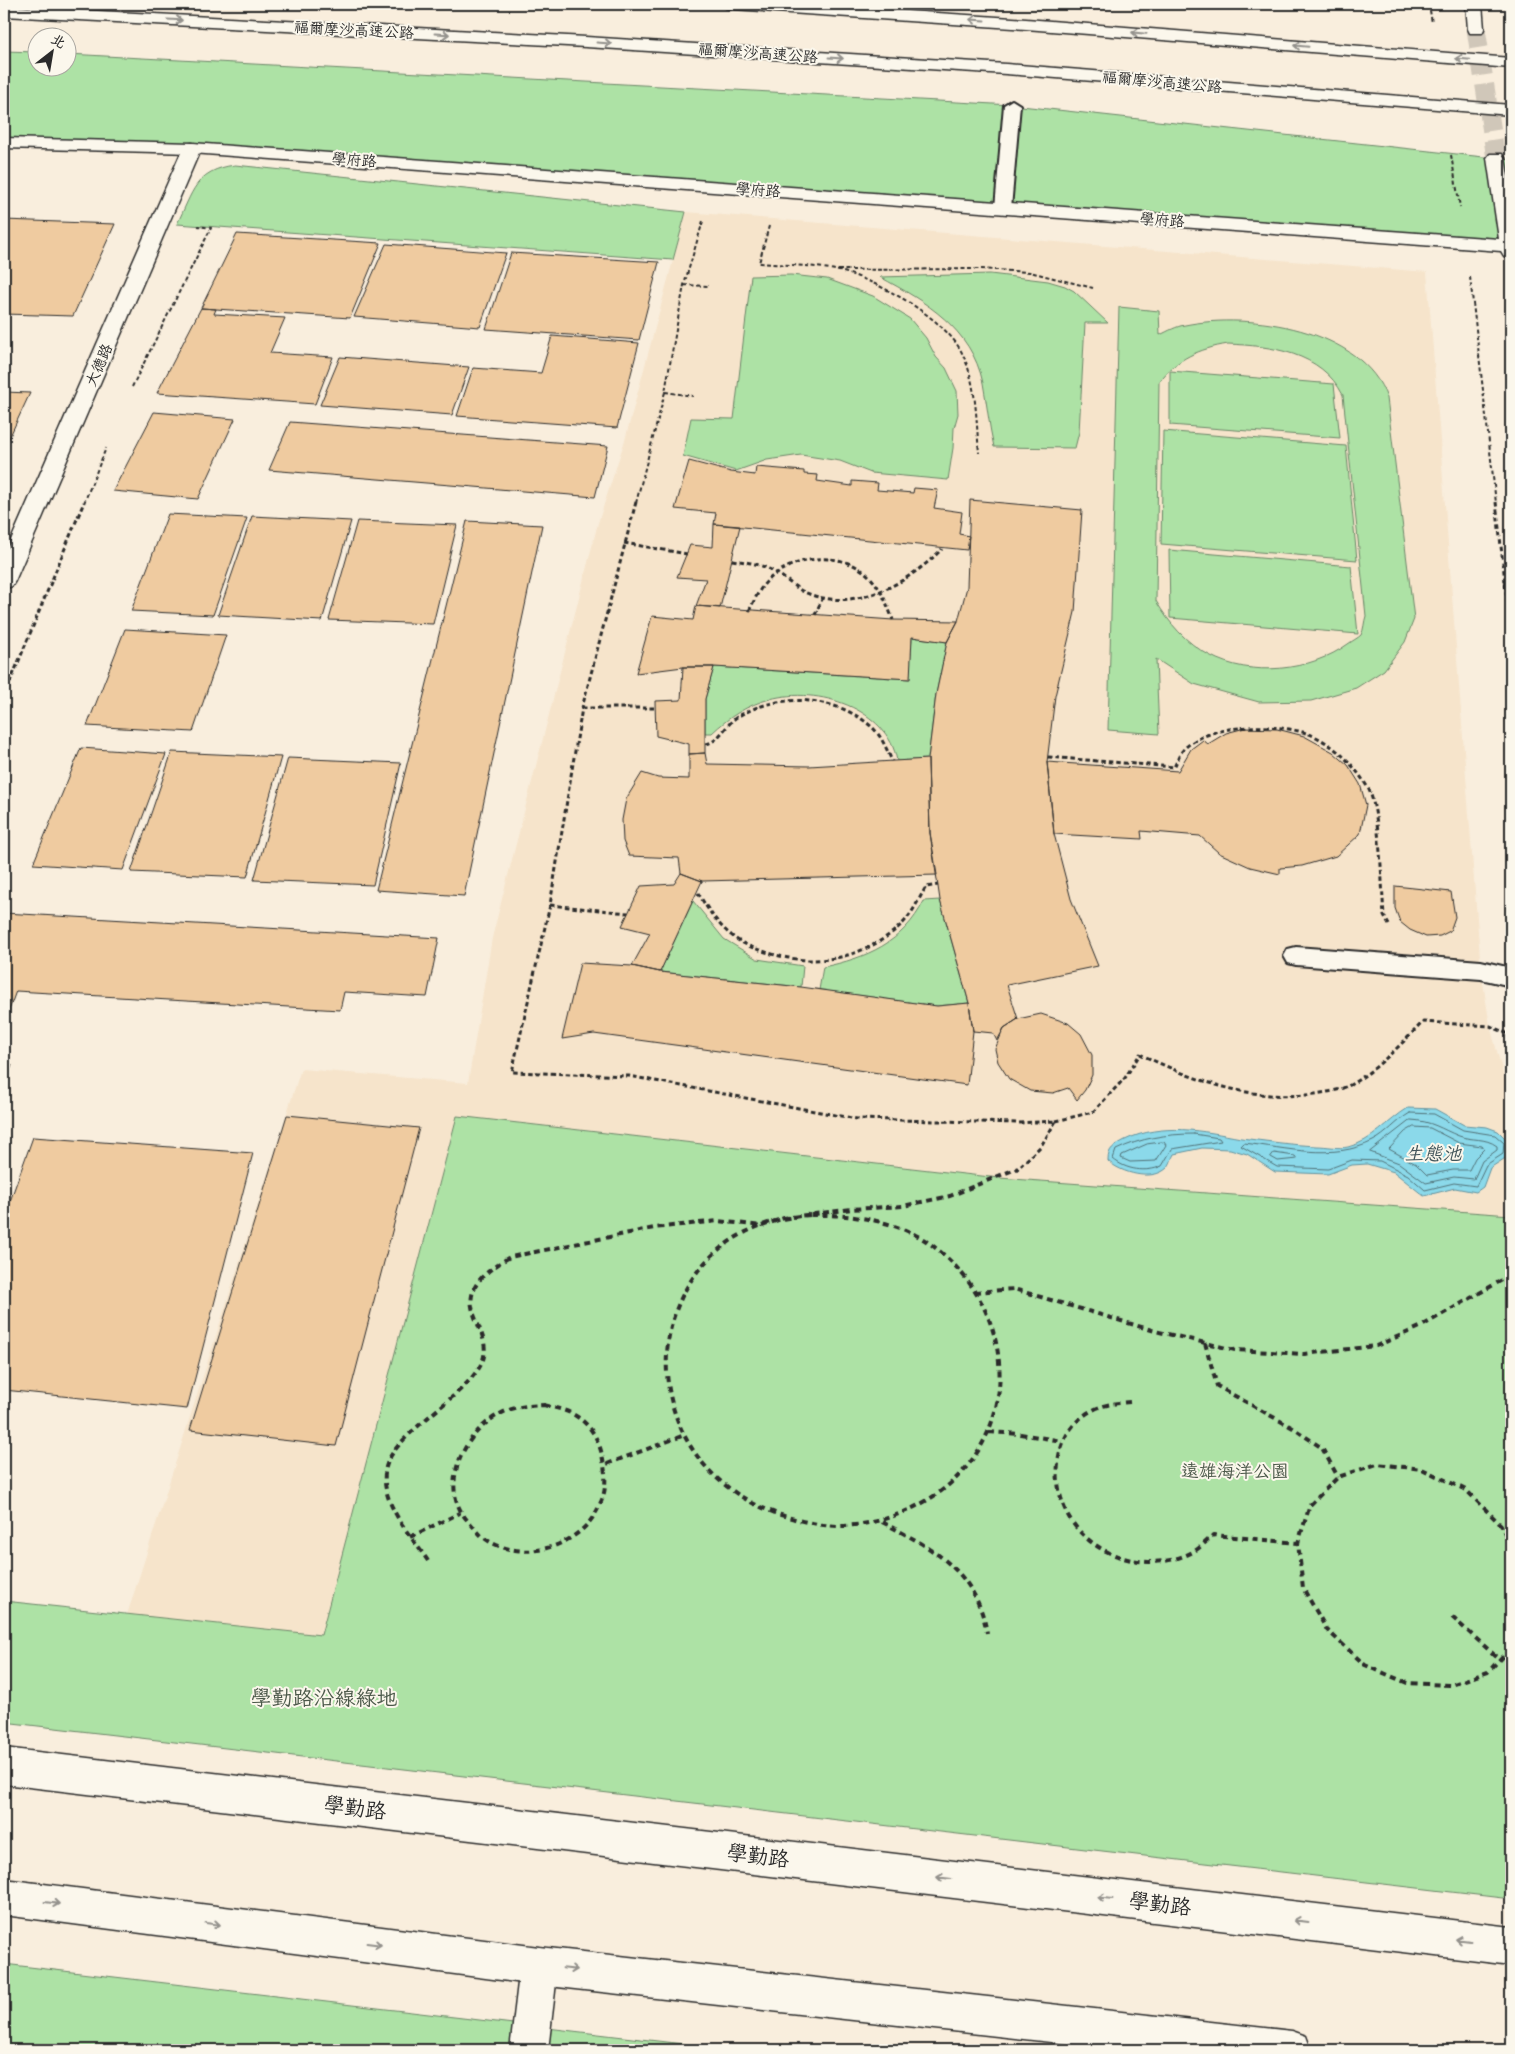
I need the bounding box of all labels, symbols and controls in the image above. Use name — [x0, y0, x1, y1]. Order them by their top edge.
one-way arrow — [167, 15, 183, 24]
one-way arrow — [969, 16, 985, 25]
street label: 福爾摩沙高速公路 — [293, 17, 414, 45]
north arrow — [28, 28, 78, 78]
one-way arrow — [1131, 28, 1147, 37]
text: 北 — [47, 30, 69, 55]
one-way arrow — [434, 30, 450, 39]
one-way arrow — [596, 39, 612, 48]
street label: 福爾摩沙高速公路 — [697, 39, 819, 69]
one-way arrow — [1293, 41, 1309, 50]
one-way arrow — [828, 53, 844, 63]
one-way arrow — [1455, 54, 1471, 63]
street label: 福爾摩沙高速公路 — [1101, 67, 1223, 99]
street label: 學府路 — [331, 148, 377, 174]
street label: 學府路 — [735, 178, 781, 204]
street label: 學府路 — [1139, 208, 1185, 234]
street label: 大德路 — [81, 340, 119, 390]
water label: 生態池 — [1404, 1142, 1462, 1169]
park label: 遠雄海洋公園 — [1181, 1460, 1289, 1486]
park label: 學勤路沿線綠地 — [251, 1685, 398, 1715]
street label: 學勤路 — [322, 1791, 388, 1829]
street label: 學勤路 — [725, 1839, 791, 1877]
one-way arrow — [936, 1873, 952, 1883]
street label: 學勤路 — [1127, 1887, 1193, 1925]
one-way arrow — [1098, 1893, 1114, 1903]
one-way arrow — [44, 1898, 60, 1908]
one-way arrow — [1294, 1916, 1310, 1926]
one-way arrow — [205, 1919, 221, 1929]
one-way arrow — [1455, 1935, 1471, 1945]
one-way arrow — [366, 1940, 382, 1950]
one-way arrow — [562, 1964, 578, 1974]

